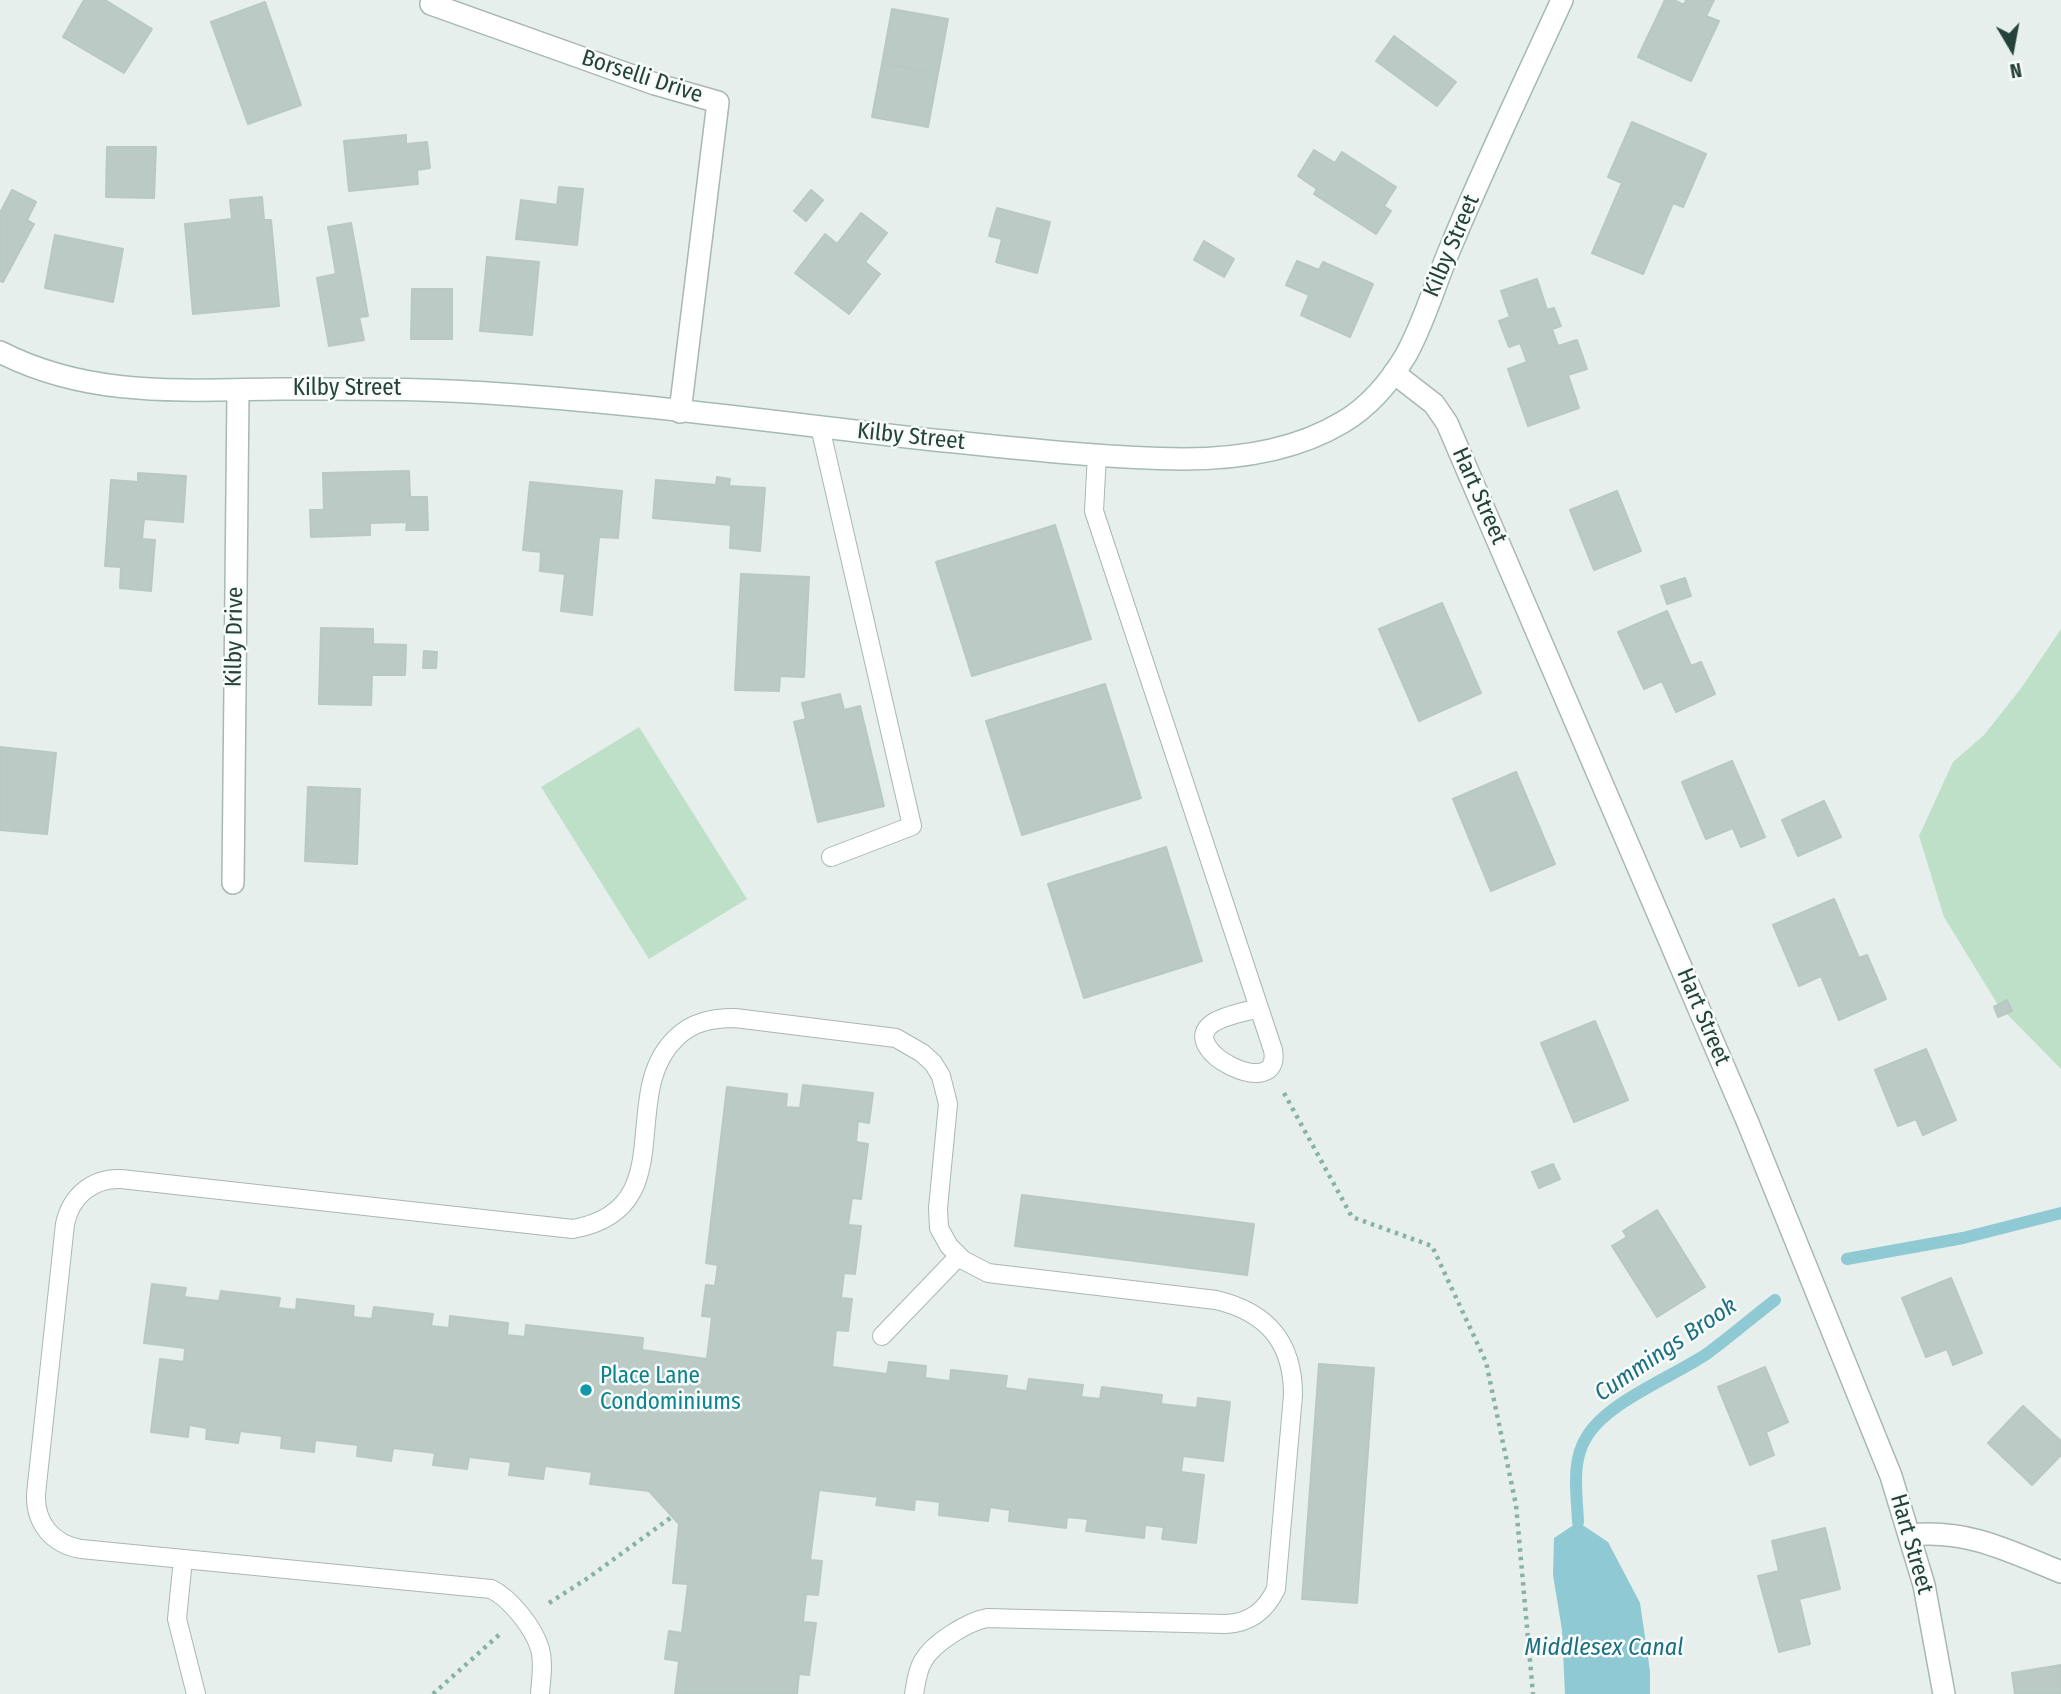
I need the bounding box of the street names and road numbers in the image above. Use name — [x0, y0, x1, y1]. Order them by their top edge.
street label: Borselli Drive — [578, 44, 706, 110]
street label: Kilby Street — [1418, 191, 1486, 301]
street label: Kilby Street — [293, 375, 401, 403]
street label: Kilby Street — [856, 418, 966, 456]
street label: Hart Street — [1446, 443, 1512, 549]
street label: Kilby Drive — [220, 587, 250, 687]
street label: Hart Street — [1670, 964, 1736, 1070]
street label: Hart Street — [1884, 1491, 1938, 1597]

